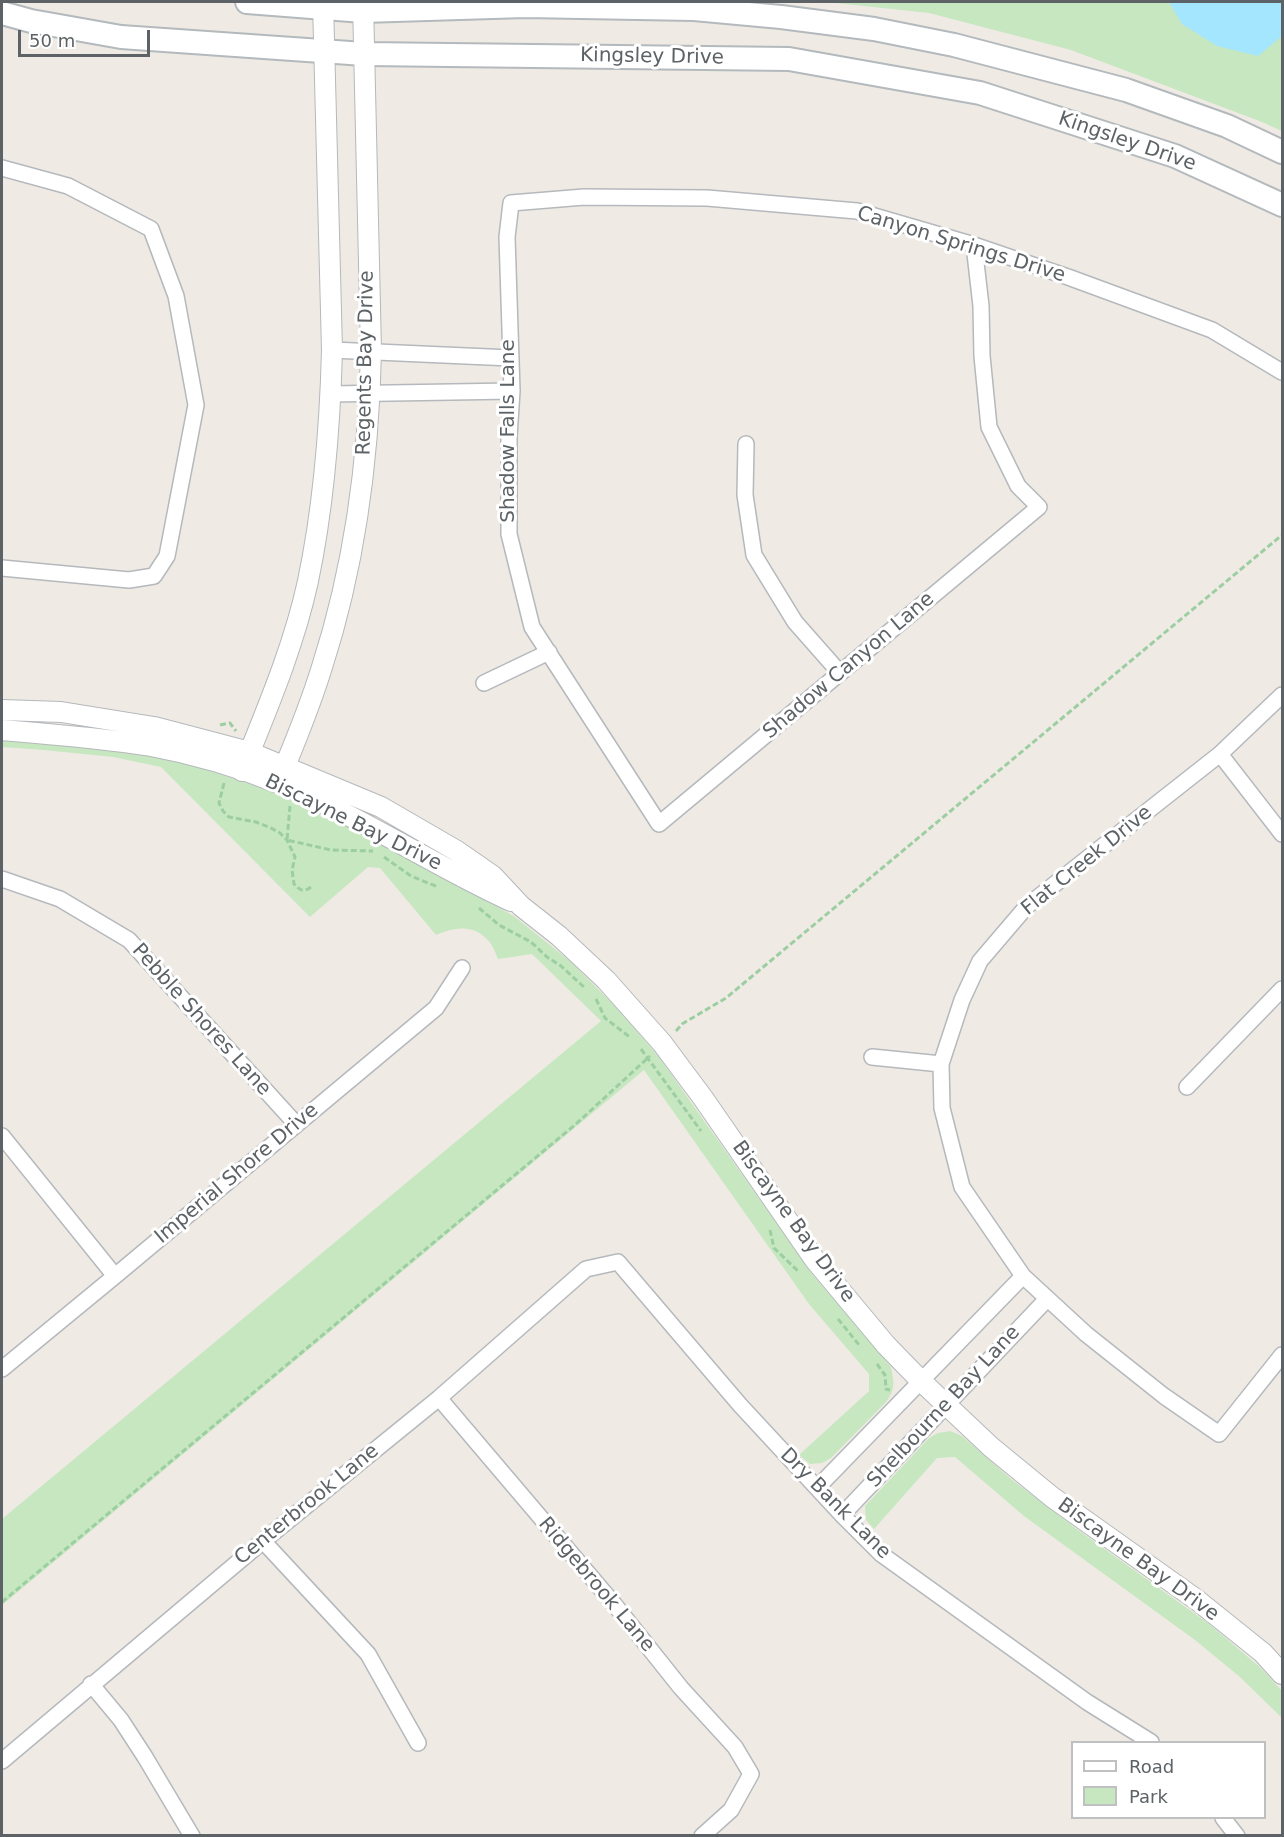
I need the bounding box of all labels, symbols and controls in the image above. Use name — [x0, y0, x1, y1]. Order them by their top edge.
scale bar — [21, 18, 153, 56]
text: 50 m — [29, 30, 75, 51]
street label: Kingsley Drive — [580, 44, 724, 70]
street label: Kingsley Drive — [1055, 107, 1199, 177]
street label: Canyon Springs Drive — [854, 202, 1068, 288]
street label: Regents Bay Drive — [352, 270, 380, 456]
street label: Shadow Falls Lane — [497, 339, 521, 523]
street label: Shadow Canyon Lane — [759, 587, 939, 745]
street label: Biscayne Bay Drive — [261, 770, 445, 876]
street label: Flat Creek Drive — [1017, 801, 1157, 921]
street label: Pebble Shores Lane — [126, 939, 276, 1101]
street label: Imperial Shore Drive — [150, 1099, 324, 1249]
street label: Biscayne Bay Drive — [726, 1137, 860, 1307]
street label: Shelbourne Bay Lane — [863, 1321, 1025, 1493]
street label: Centerbrook Lane — [230, 1439, 384, 1571]
street label: Dry Bank Lane — [775, 1444, 895, 1564]
street label: Biscayne Bay Drive — [1053, 1493, 1223, 1627]
street label: Ridgebrook Lane — [533, 1513, 659, 1657]
legend — [1071, 1741, 1266, 1819]
text: Road — [1129, 1756, 1174, 1777]
text: Park — [1129, 1786, 1168, 1807]

